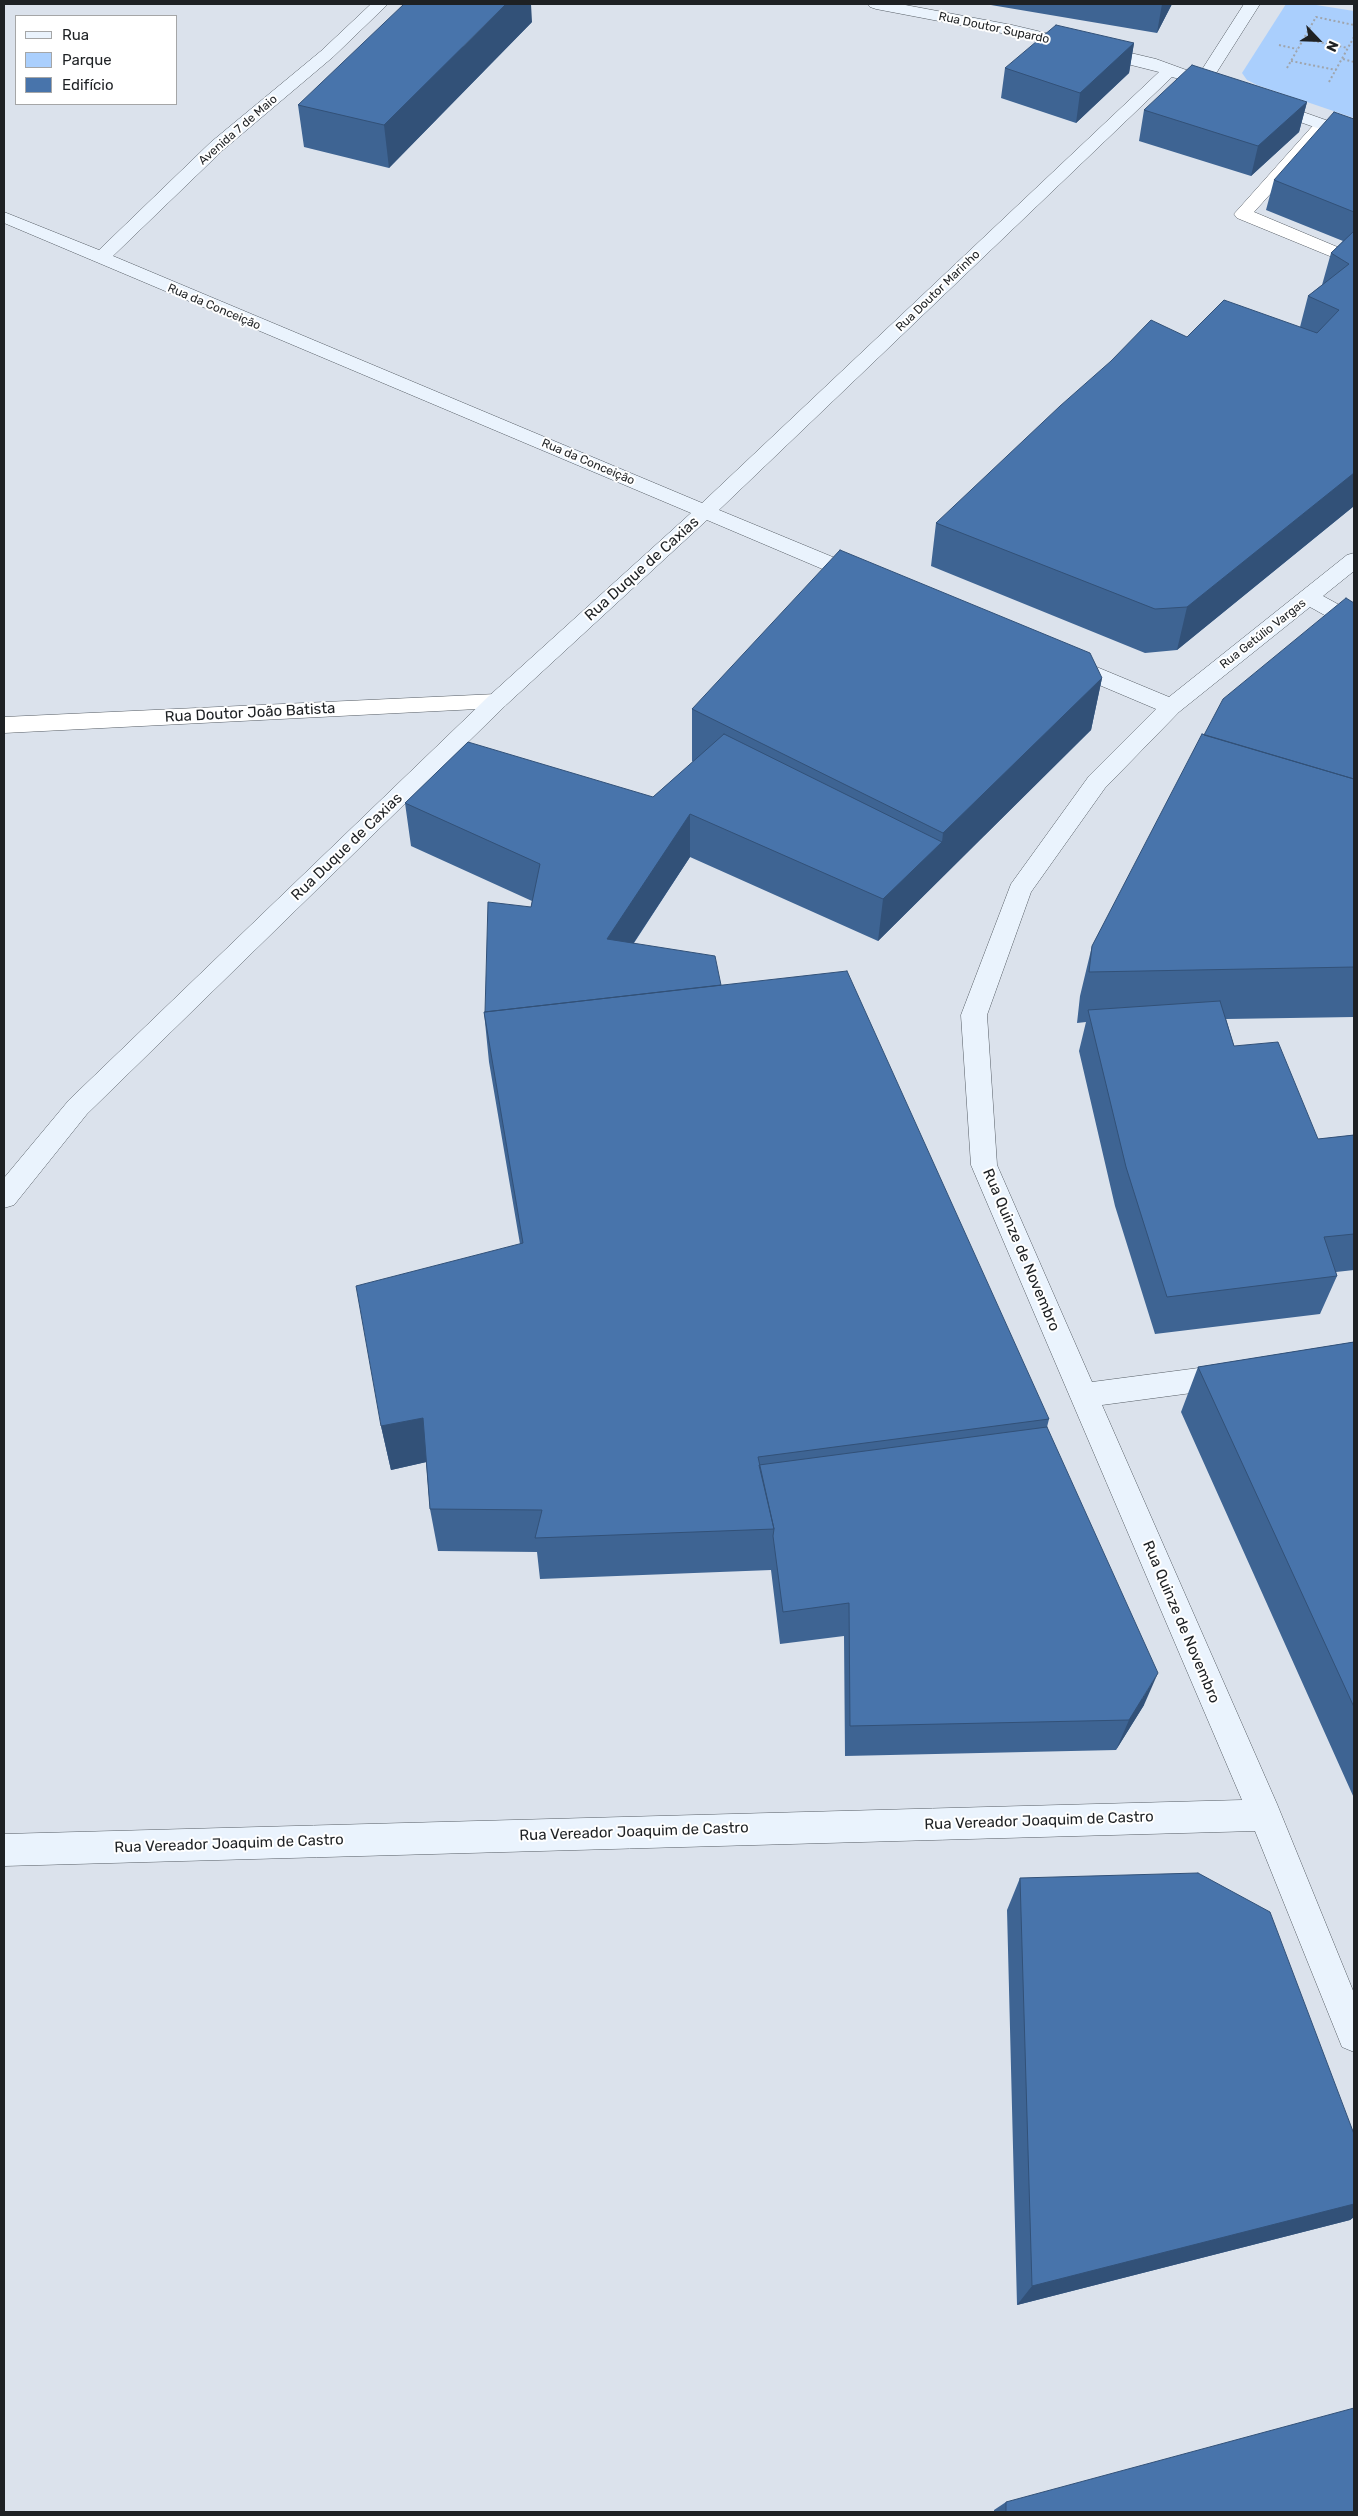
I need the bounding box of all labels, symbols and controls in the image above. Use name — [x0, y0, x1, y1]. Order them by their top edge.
street label: Rua Doutor Supardo — [937, 9, 1051, 47]
legend — [15, 15, 178, 105]
north arrow — [1293, 15, 1343, 65]
text: Rua — [62, 26, 89, 44]
text: N — [1322, 38, 1342, 54]
text: Parque — [62, 51, 112, 69]
text: Edifício — [62, 76, 114, 94]
street label: Avenida 7 de Maio — [196, 92, 280, 168]
street label: Rua Doutor Marinho — [893, 247, 983, 335]
street label: Rua da Conceição — [165, 281, 263, 333]
street label: Rua da Conceição — [539, 436, 637, 488]
street label: Rua Duque de Caxias — [581, 513, 703, 625]
street label: Rua Getúlio Vargas — [1217, 596, 1309, 672]
street label: Rua Doutor João Batista — [164, 700, 336, 726]
street label: Rua Duque de Caxias — [288, 789, 406, 905]
street label: Rua Quinze de Novembro — [979, 1166, 1063, 1334]
street label: Rua Quinze de Novembro — [1139, 1538, 1223, 1706]
street label: Rua Vereador Joaquim de Castro — [924, 1808, 1154, 1834]
street label: Rua Vereador Joaquim de Castro — [519, 1819, 749, 1845]
street label: Rua Vereador Joaquim de Castro — [114, 1831, 344, 1857]

